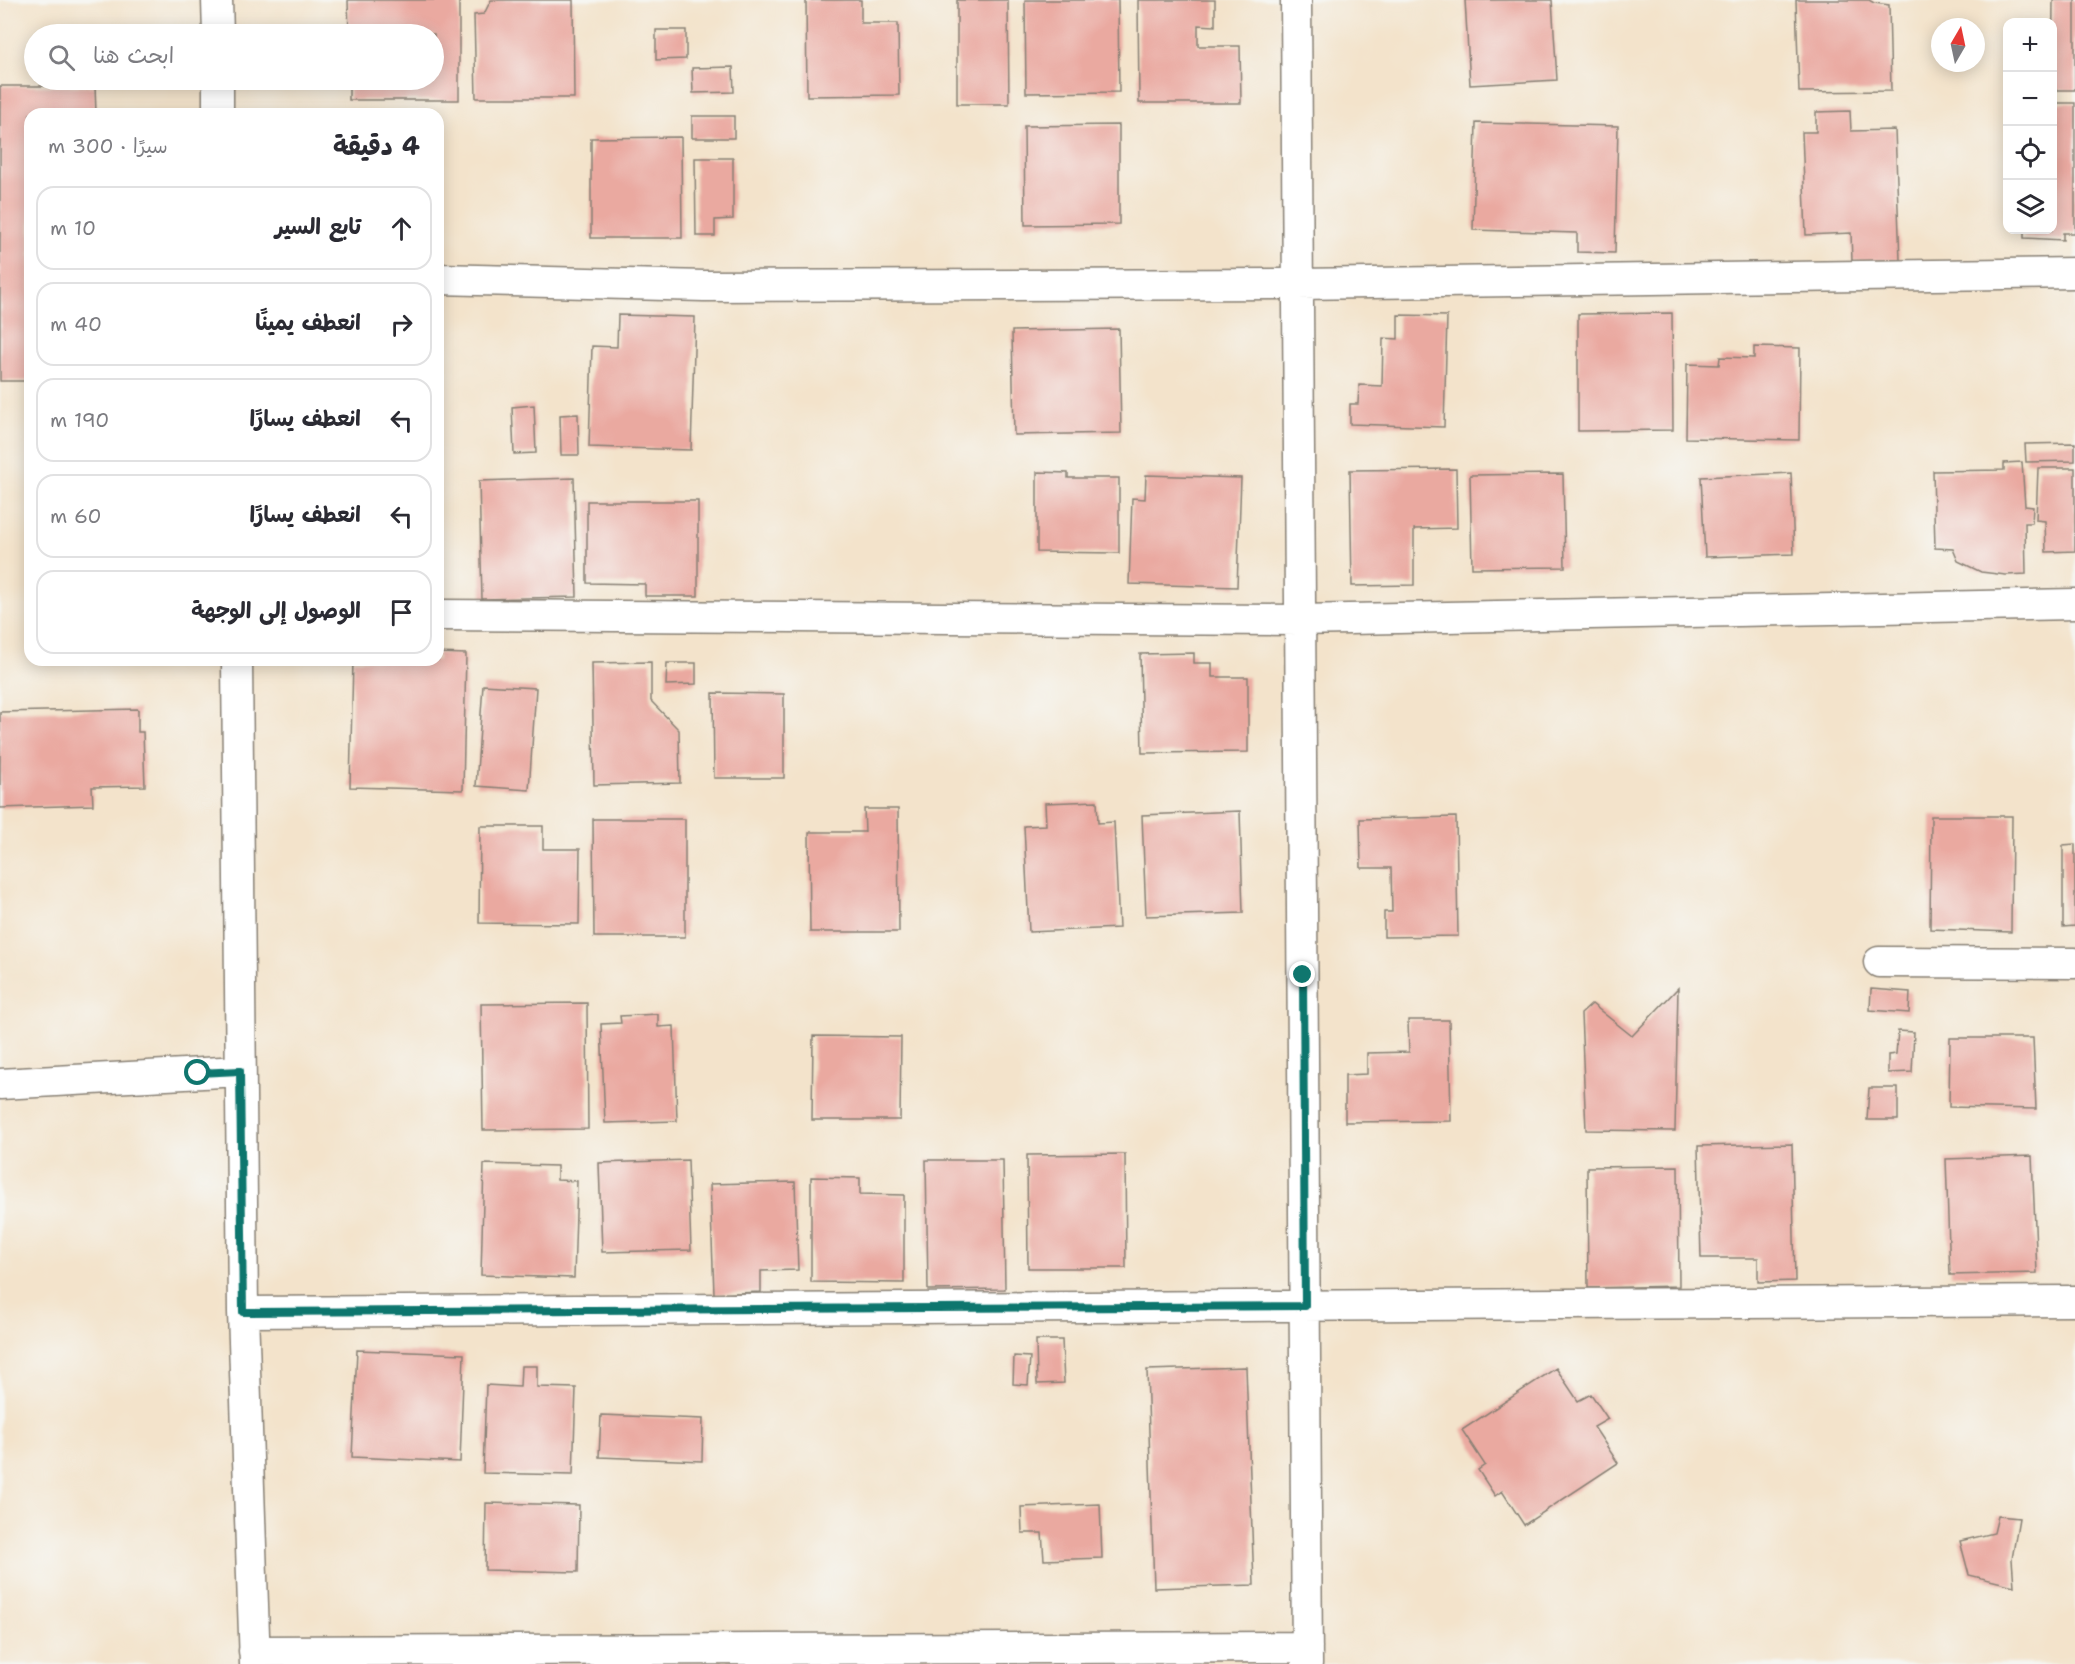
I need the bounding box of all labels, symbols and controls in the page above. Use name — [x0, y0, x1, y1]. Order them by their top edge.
north arrow — [1931, 18, 1985, 72]
map controls — [2003, 18, 2057, 234]
button: + — [2003, 18, 2057, 72]
search box — [24, 24, 444, 90]
icon: search — [45, 41, 78, 74]
text: ابحث هنا — [93, 41, 174, 70]
button: − — [2003, 72, 2057, 126]
button: locate — [2003, 126, 2057, 180]
text: 4 دقيقة — [333, 128, 420, 163]
text: سيرًا · 300 m — [48, 133, 168, 159]
button: layers — [2003, 180, 2057, 234]
text: تابع السير — [275, 212, 361, 241]
icon: ahead — [385, 212, 418, 245]
text: 10 m — [50, 215, 96, 241]
text: انعطف يمينًا — [255, 308, 361, 337]
icon: right — [385, 308, 418, 341]
text: 40 m — [50, 311, 102, 337]
text: انعطف يسارًا — [249, 404, 361, 433]
icon: left — [385, 404, 418, 437]
text: 190 m — [50, 407, 109, 433]
text: انعطف يسارًا — [249, 500, 361, 529]
icon: left — [385, 500, 418, 533]
text: 60 m — [50, 503, 102, 529]
text: الوصول إلى الوجهة — [191, 596, 361, 625]
icon: arrive — [385, 596, 418, 629]
route end — [1289, 961, 1315, 987]
route start — [184, 1059, 210, 1085]

